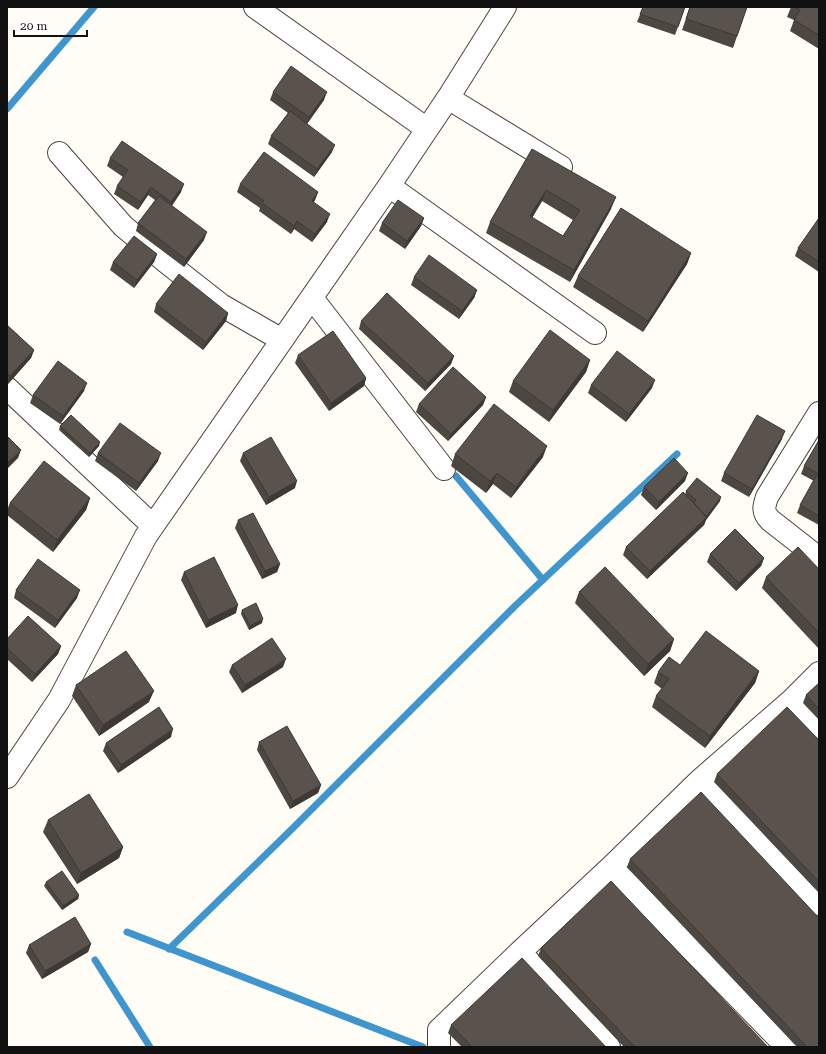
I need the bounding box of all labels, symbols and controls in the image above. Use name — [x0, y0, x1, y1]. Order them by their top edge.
scale bar — [14, 12, 87, 38]
text: 20 m — [20, 19, 47, 33]

